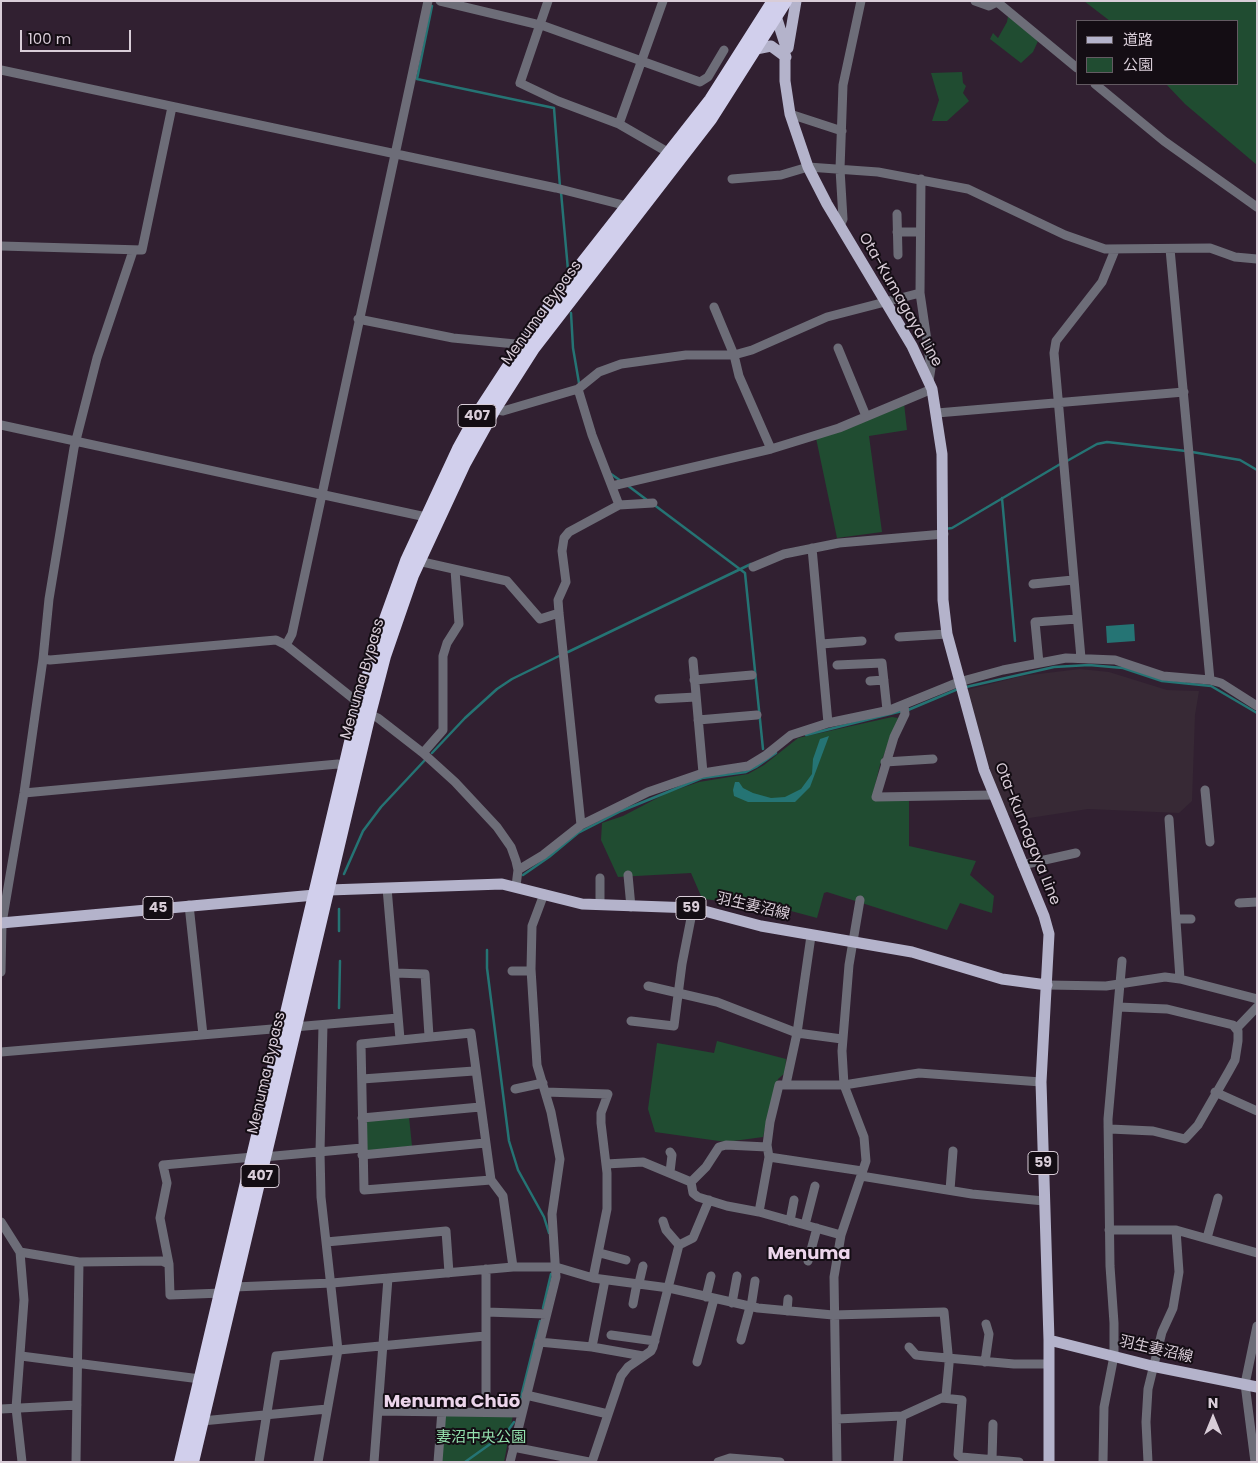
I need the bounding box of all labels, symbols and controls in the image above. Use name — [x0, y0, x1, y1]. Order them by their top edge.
scale bar — [22, 20, 134, 52]
legend — [1076, 20, 1238, 85]
text: 100 m — [28, 28, 71, 49]
text: 道路 — [1123, 29, 1153, 50]
text: 公園 — [1123, 54, 1153, 75]
street label: Ota-Kumagaya Line — [854, 230, 946, 370]
street label: Menuma Bypass — [498, 257, 586, 369]
road number: 407 — [458, 404, 496, 428]
street label: Menuma Bypass — [337, 617, 389, 741]
street label: Ota-Kumagaya Line — [990, 760, 1064, 908]
street label: 羽生妻沼線 — [714, 890, 792, 924]
road number: 45 — [143, 896, 173, 920]
road number: 59 — [676, 896, 706, 920]
street label: Menuma Bypass — [244, 1010, 290, 1136]
road number: 59 — [1028, 1152, 1058, 1174]
road number: 407 — [241, 1164, 279, 1188]
district label: Menuma — [767, 1243, 851, 1265]
street label: 羽生妻沼線 — [1117, 1333, 1195, 1367]
district label: Menuma Chūō — [384, 1391, 520, 1413]
north arrow — [1188, 1393, 1238, 1443]
text: N — [1208, 1393, 1218, 1413]
park label: 妻沼中央公園 — [436, 1429, 526, 1447]

